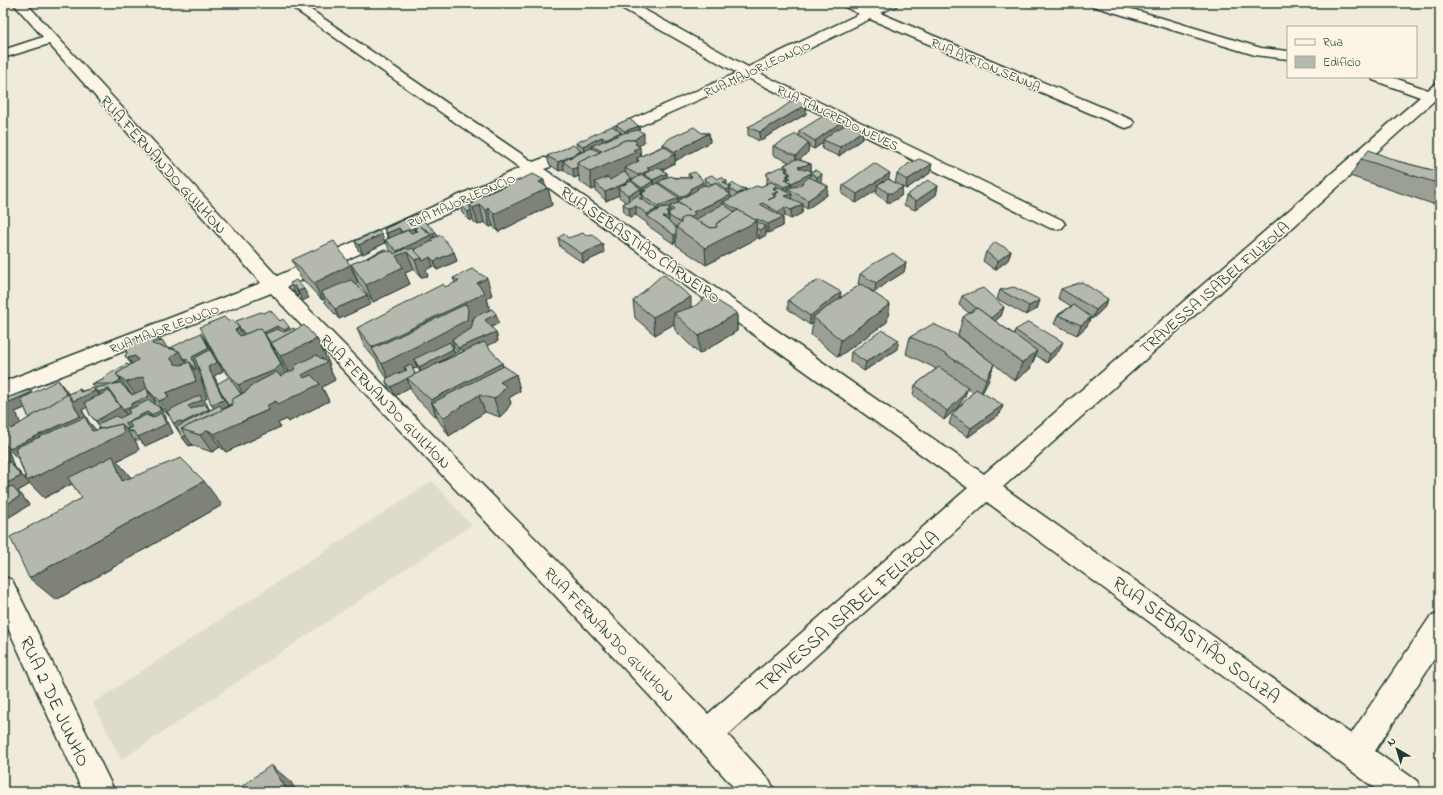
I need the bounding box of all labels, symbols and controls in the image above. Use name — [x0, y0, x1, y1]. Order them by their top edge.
legend — [1287, 26, 1417, 78]
street label: RUA AYRTON SENNA — [928, 34, 1043, 97]
text: Rua — [1323, 34, 1343, 52]
street label: RUA MAJOR LEONCIO — [701, 36, 814, 102]
text: Edifício — [1323, 54, 1361, 72]
street label: RUA TANCREDO NEVES — [773, 81, 901, 156]
street label: RUA FERNANDO GUILHON — [93, 90, 232, 240]
street label: RUA MAJOR LEONCIO — [405, 169, 518, 234]
street label: RUA SEBASTIÃO CARNEIRO — [555, 181, 725, 310]
street label: TRAVESSA ISABEL FILIZOLA — [1135, 216, 1296, 361]
street label: RUA MAJOR LEONCIO — [107, 300, 222, 359]
street label: RUA FERNANDO GUILHON — [313, 329, 456, 475]
street label: TRAVESSA ISABEL FELIZOLA — [751, 525, 946, 700]
street label: RUA FERNANDO GUILHON — [537, 562, 680, 708]
street label: RUA SEBASTIÃO SOUZA — [1106, 571, 1285, 711]
street label: RUA 2 DE JUNHO — [12, 632, 96, 772]
north arrow — [1377, 729, 1417, 769]
text: N — [1384, 733, 1399, 751]

